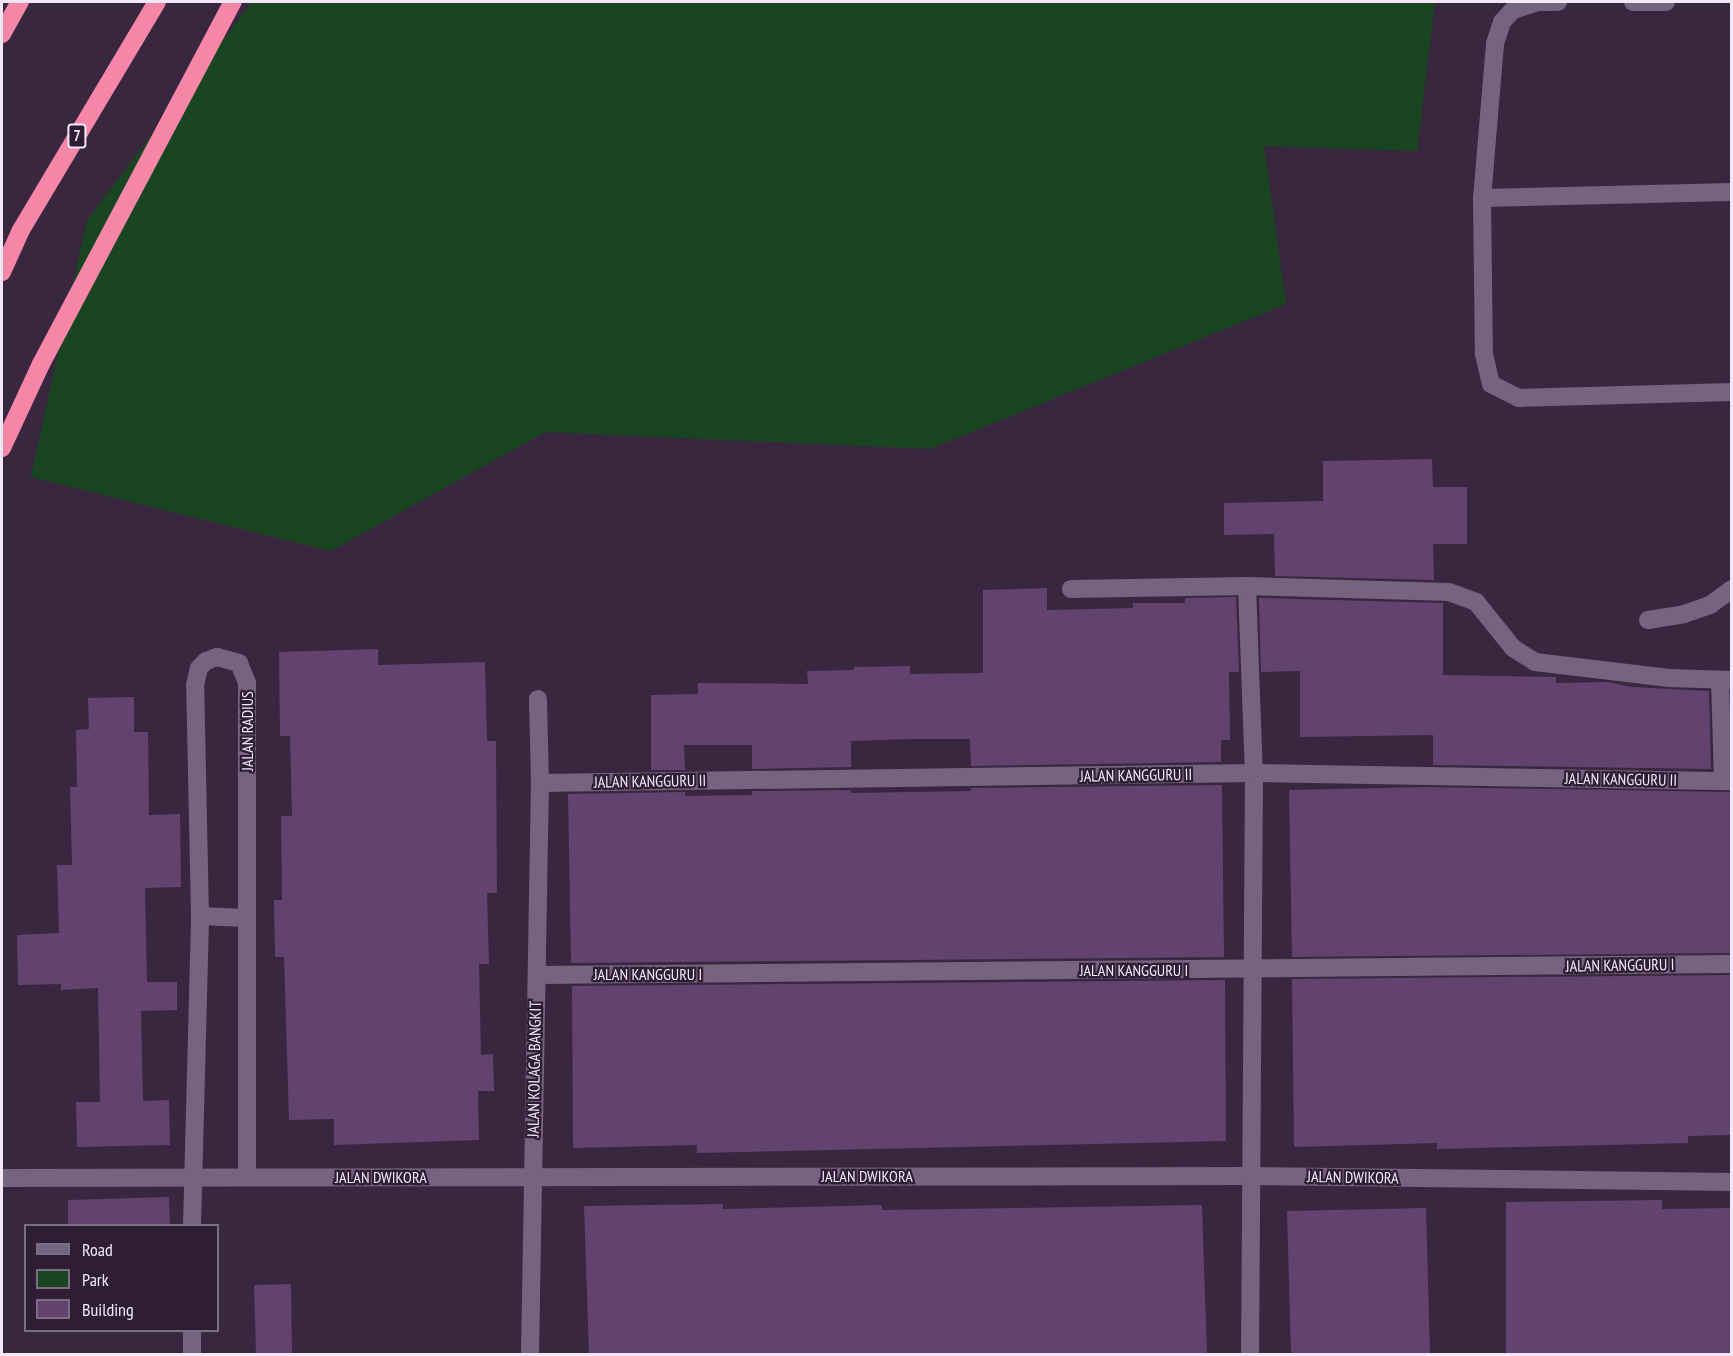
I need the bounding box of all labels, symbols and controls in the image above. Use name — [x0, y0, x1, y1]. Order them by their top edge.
road number: 7 — [66, 124, 88, 148]
street label: JALAN RADIUS — [237, 691, 257, 771]
street label: JALAN KANGGURU II — [1080, 764, 1192, 786]
street label: JALAN KANGGURU II — [1565, 768, 1677, 790]
street label: JALAN KANGGURU II — [594, 770, 706, 792]
street label: JALAN KANGGURU I — [1566, 954, 1674, 976]
street label: JALAN KANGGURU I — [1080, 960, 1188, 980]
street label: JALAN KANGGURU I — [594, 964, 702, 984]
street label: JALAN KOLAGA BANGKIT — [523, 1000, 545, 1138]
street label: JALAN DWIKORA — [821, 1166, 913, 1186]
street label: JALAN DWIKORA — [335, 1167, 427, 1187]
street label: JALAN DWIKORA — [1307, 1167, 1399, 1187]
legend — [24, 1224, 219, 1332]
text: Road — [82, 1238, 113, 1261]
text: Park — [82, 1268, 109, 1291]
text: Building — [82, 1298, 134, 1321]

